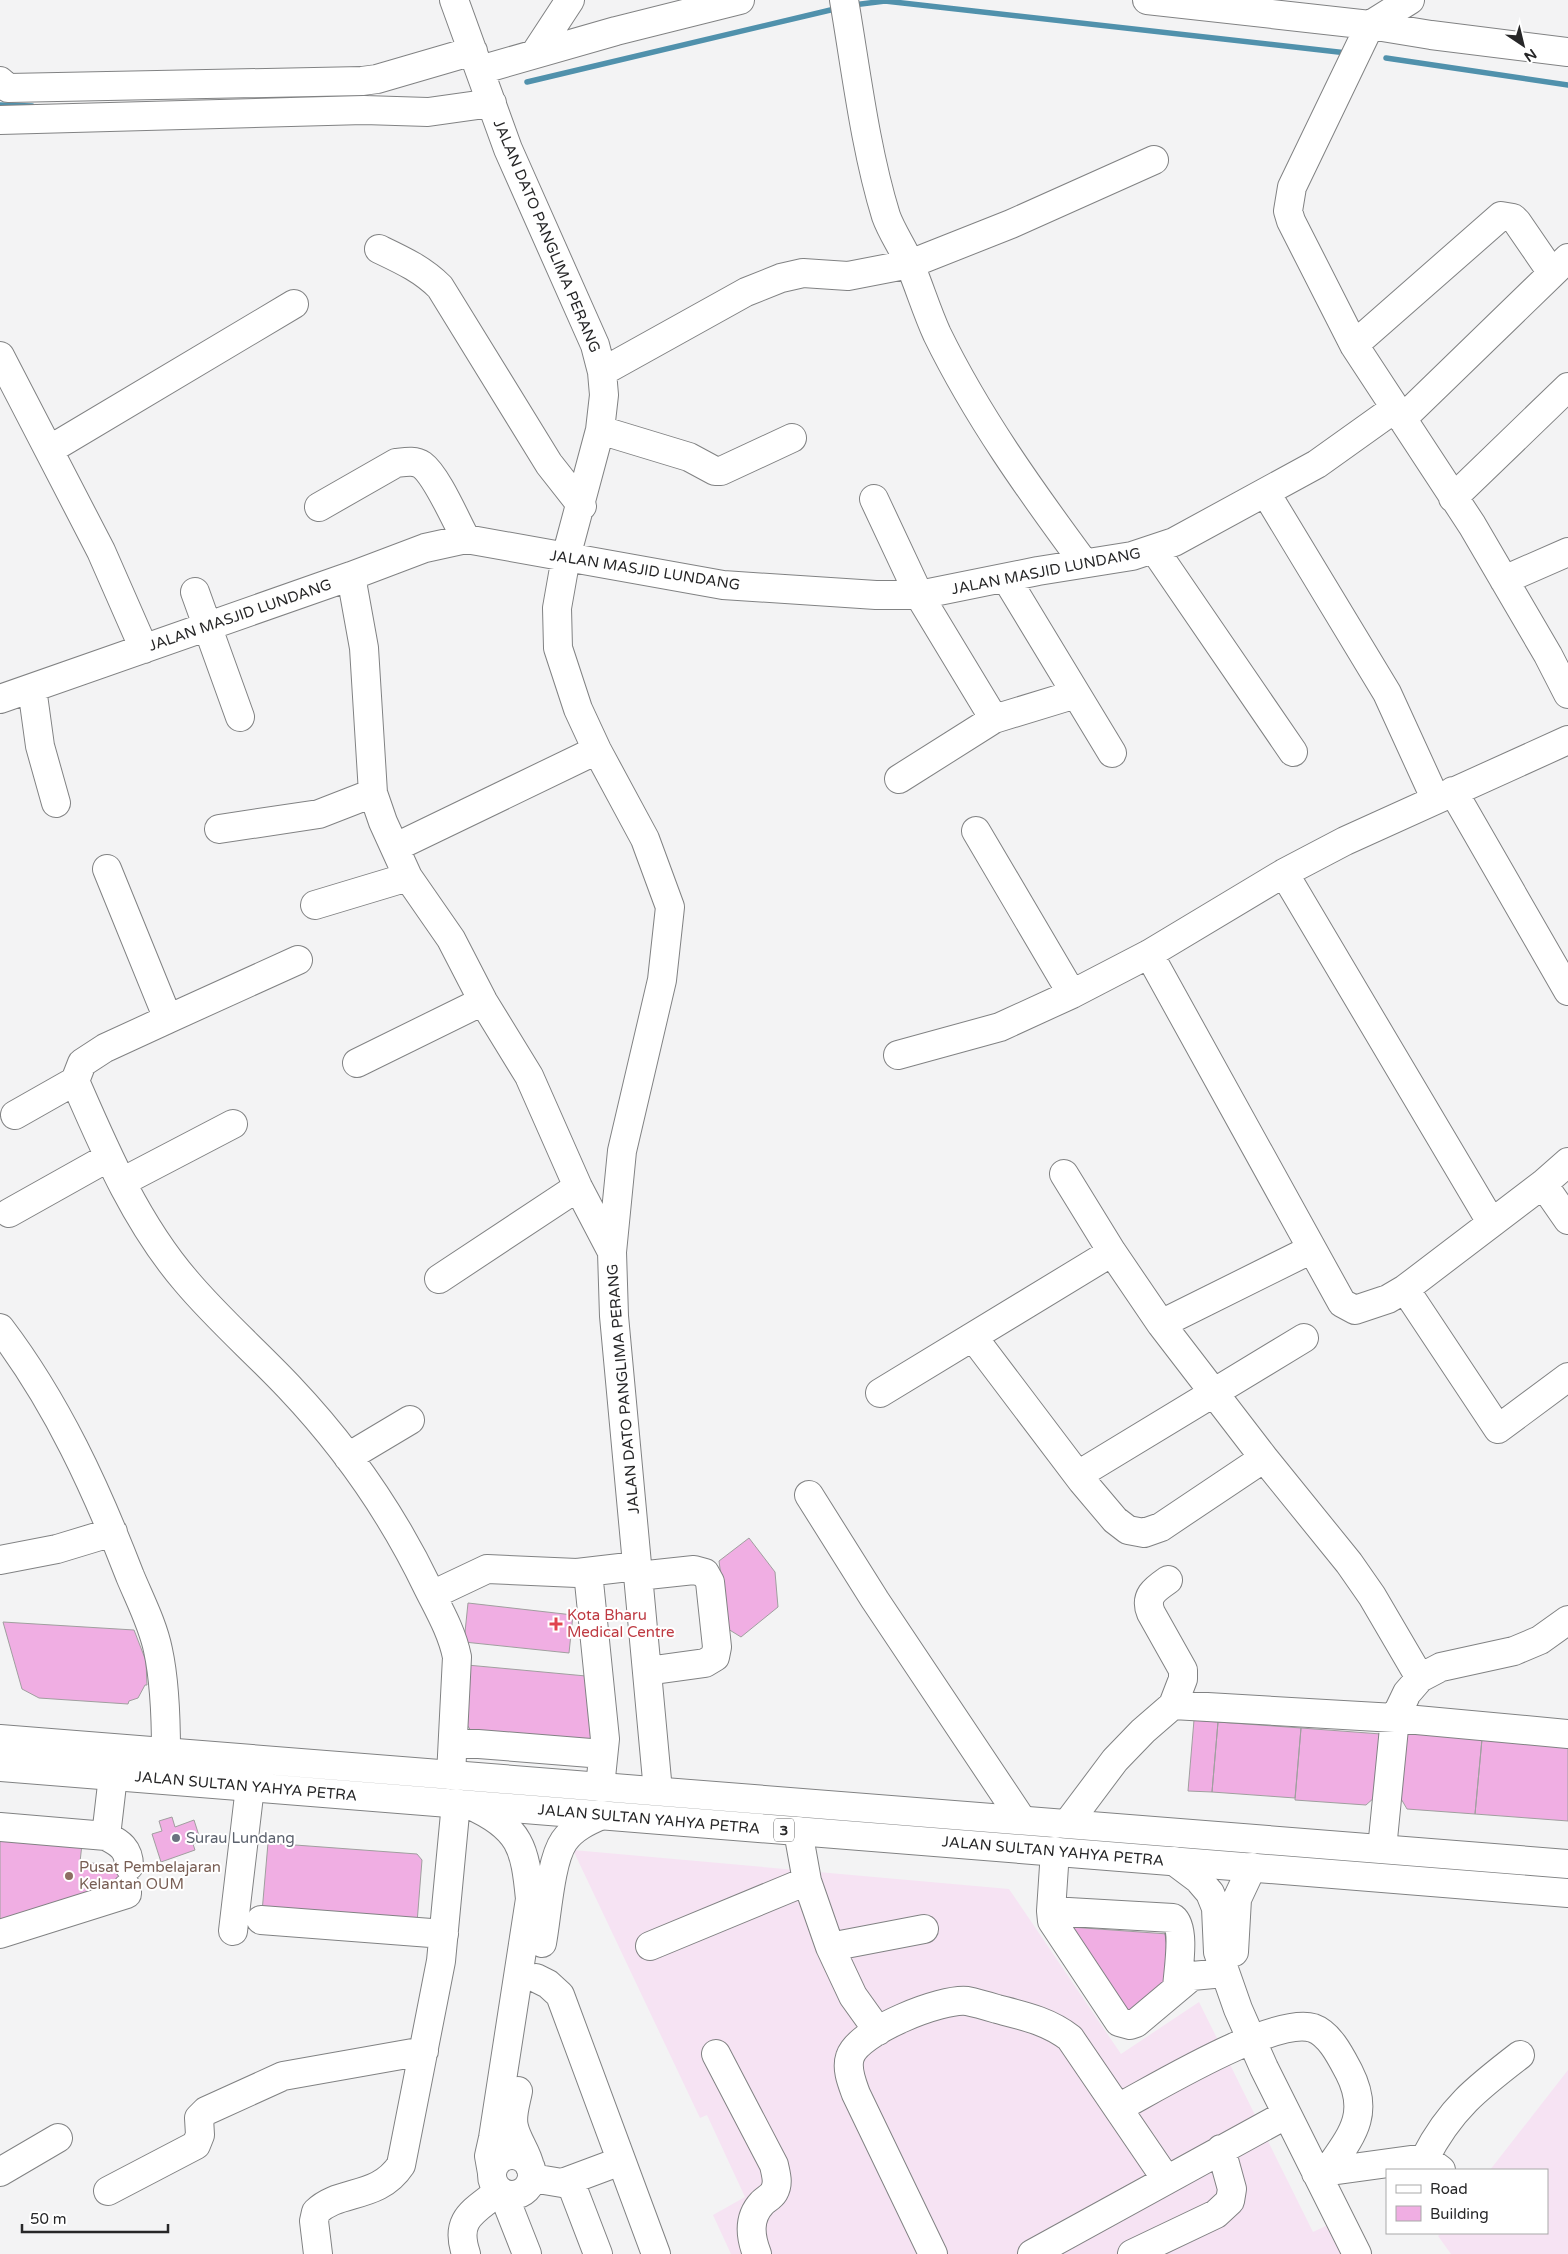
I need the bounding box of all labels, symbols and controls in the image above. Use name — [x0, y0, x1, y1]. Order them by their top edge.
north arrow — [1498, 20, 1548, 70]
text: N — [1521, 45, 1540, 65]
street label: JALAN DATO PANGLIMA PERANG — [490, 117, 604, 355]
street label: JALAN MASJID LUNDANG — [950, 544, 1142, 598]
street label: JALAN MASJID LUNDANG — [549, 546, 741, 594]
street label: JALAN MASJID LUNDANG — [146, 575, 334, 655]
street label: JALAN DATO PANGLIMA PERANG — [603, 1263, 643, 1515]
place label: Kota Bharu Medical Centre — [567, 1606, 674, 1641]
marker: Kota Bharu Medical Centre — [549, 1617, 563, 1631]
street label: JALAN SULTAN YAHYA PETRA — [134, 1767, 358, 1805]
street label: JALAN SULTAN YAHYA PETRA — [537, 1800, 761, 1838]
road number: 3 — [774, 1818, 794, 1842]
place label: Surau Lundang — [186, 1829, 295, 1847]
marker: Surau Lundang — [170, 1832, 182, 1844]
street label: JALAN SULTAN YAHYA PETRA — [941, 1832, 1165, 1870]
place label: Pusat Pembelajaran Kelantan OUM — [79, 1858, 221, 1893]
marker: Pusat Pembelajaran Kelantan OUM — [63, 1870, 75, 1882]
legend — [1386, 2169, 1548, 2234]
text: Road — [1430, 2180, 1468, 2198]
scale bar — [22, 2202, 169, 2234]
text: Building — [1430, 2205, 1489, 2223]
text: 50 m — [30, 2210, 67, 2228]

